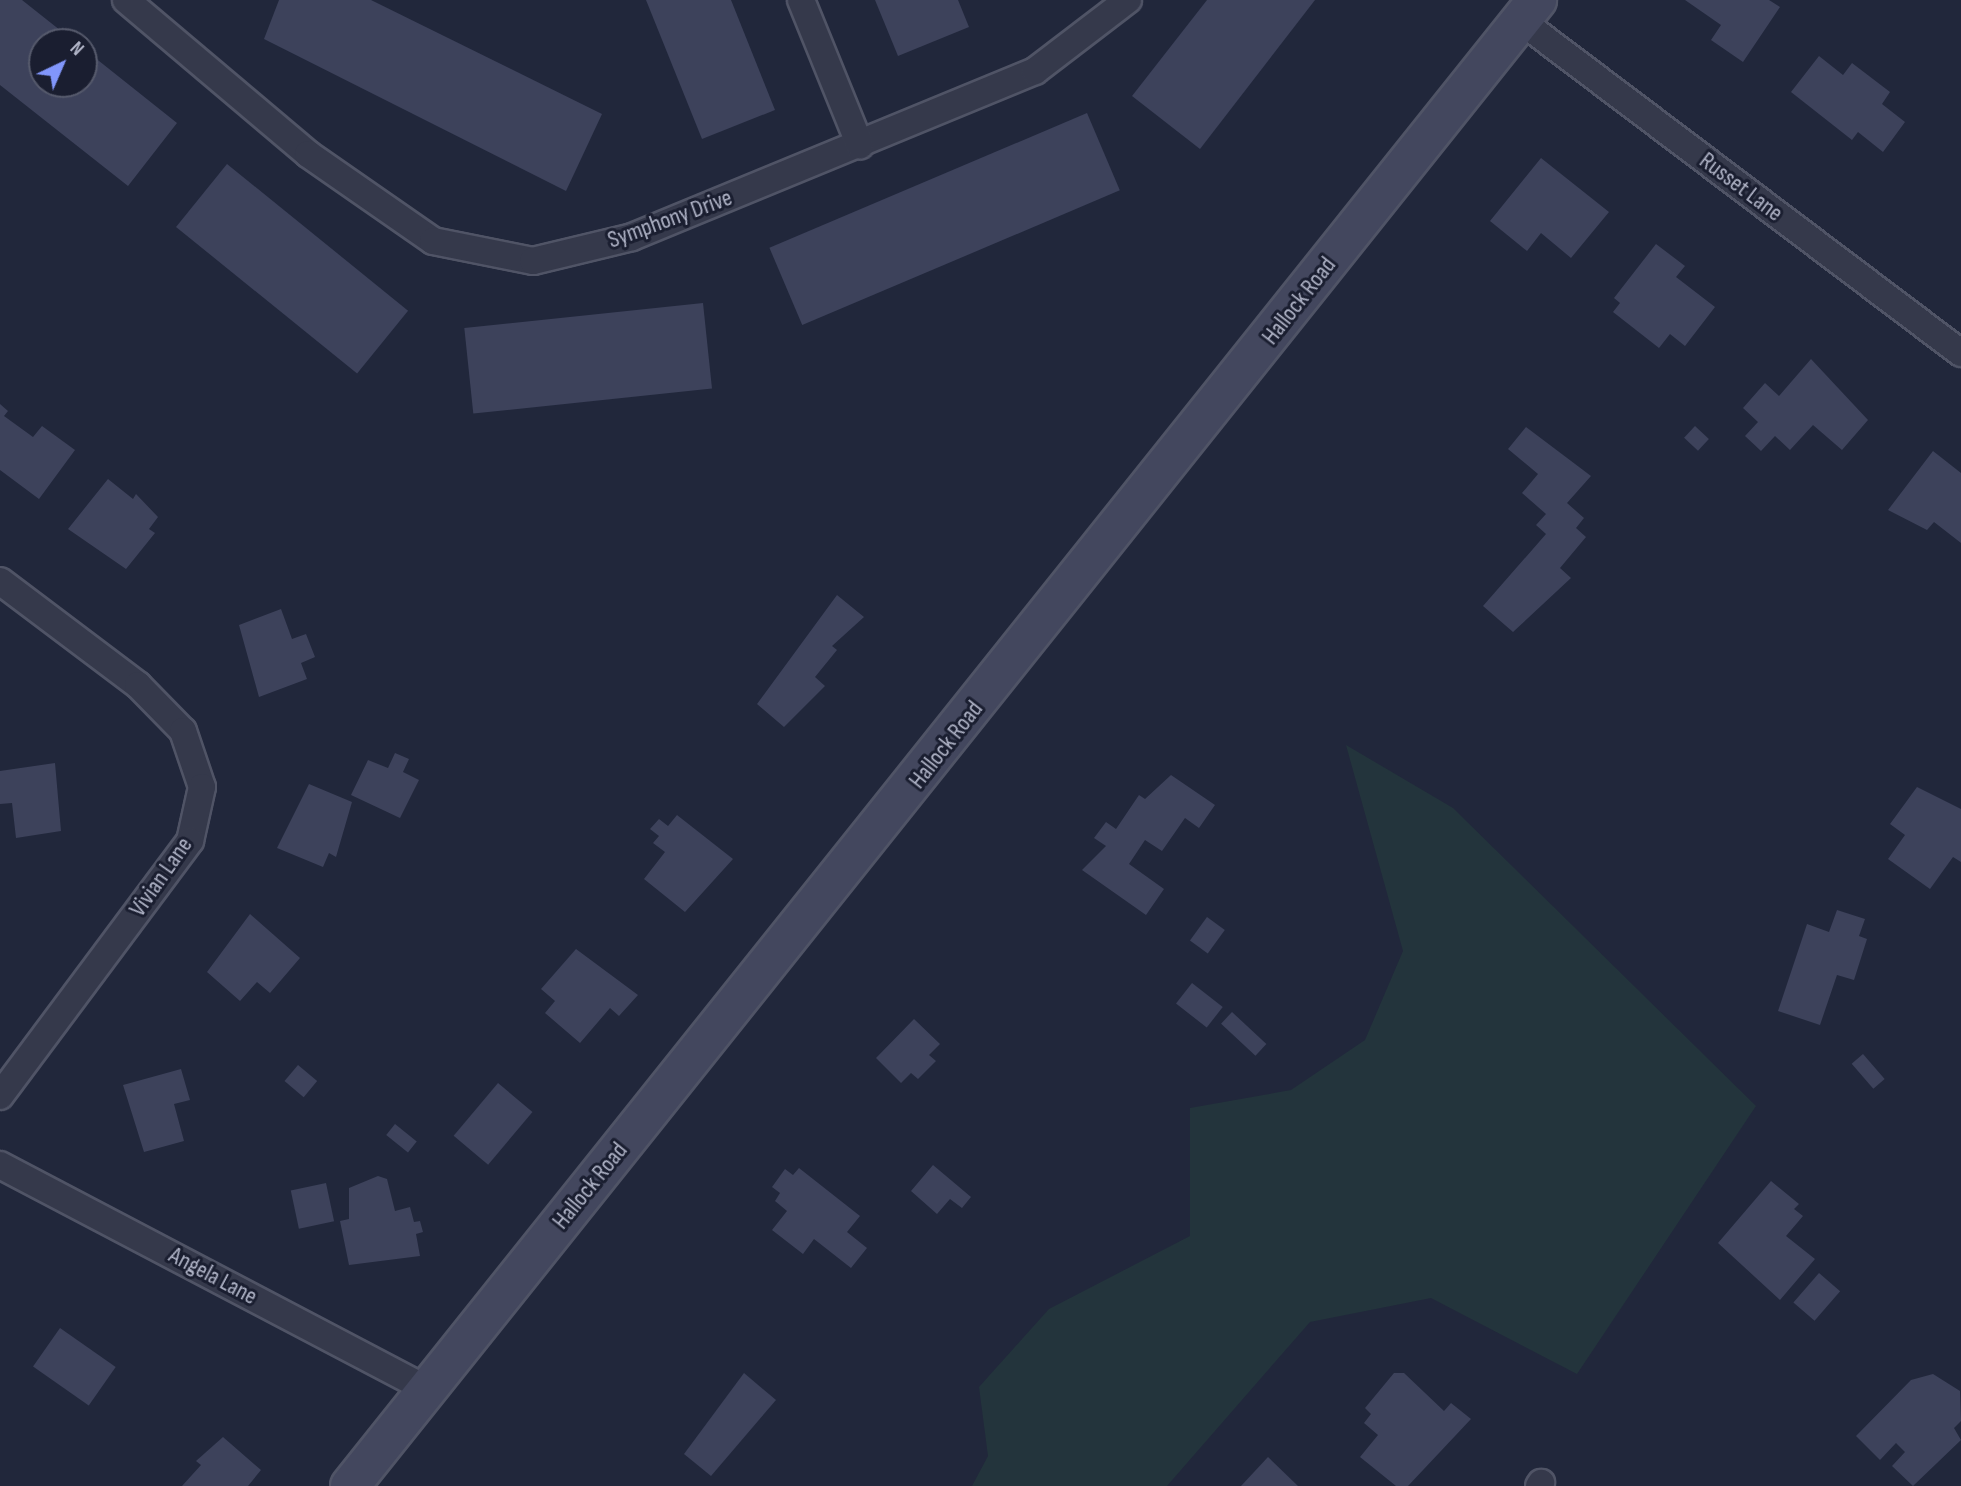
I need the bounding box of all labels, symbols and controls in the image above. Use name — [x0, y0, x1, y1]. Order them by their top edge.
north arrow — [28, 28, 98, 98]
text: N — [65, 37, 88, 61]
street label: Russet Lane — [1694, 146, 1788, 228]
street label: Symphony Drive — [604, 183, 736, 255]
street label: Hallock Road — [1256, 252, 1342, 350]
street label: Hallock Road — [903, 696, 989, 794]
street label: Vivian Lane — [123, 832, 199, 922]
street label: Hallock Road — [546, 1137, 634, 1235]
street label: Angela Lane — [164, 1241, 262, 1311]

